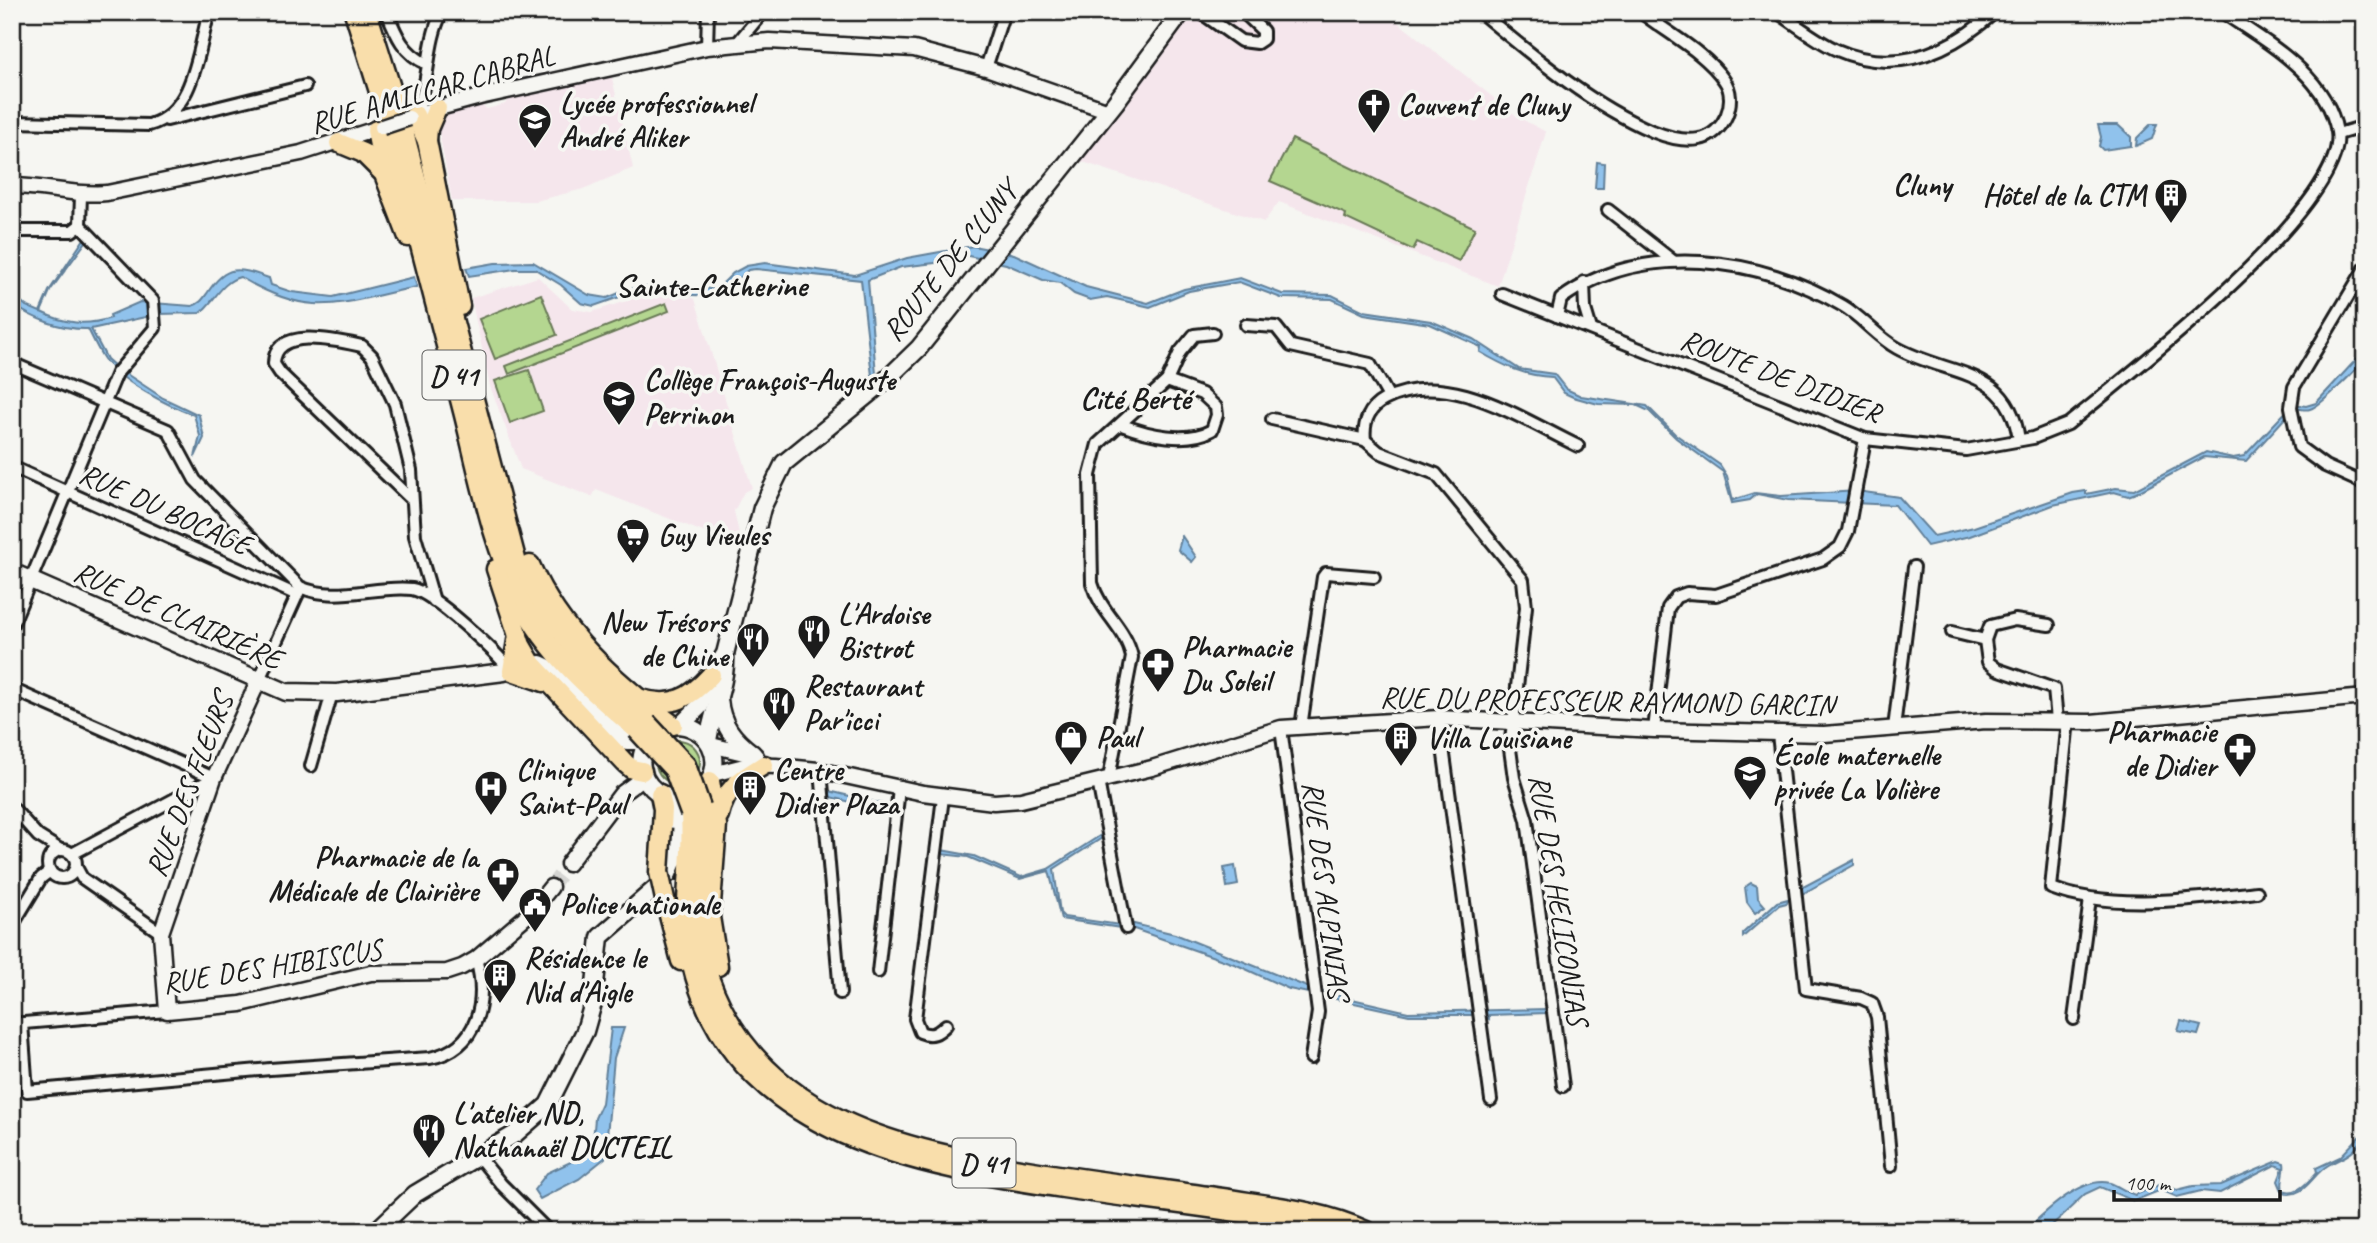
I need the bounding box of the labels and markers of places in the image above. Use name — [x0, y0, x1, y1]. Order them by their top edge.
place label: Lycée professionnel André Aliker — [560, 84, 759, 156]
church icon: Couvent de Cluny — [1355, 86, 1393, 135]
place label: Couvent de Cluny — [1398, 86, 1572, 124]
school or university icon: Lycée professionnel André Aliker — [516, 101, 554, 150]
place label: Hôtel de la CTM — [1982, 176, 2148, 214]
building icon: Hôtel de la CTM — [2152, 176, 2190, 225]
place label: Collège François-Auguste Perrinon — [644, 361, 897, 433]
school or university icon: Collège François-Auguste Perrinon — [600, 378, 638, 427]
supermarket icon: Guy Vieules — [614, 516, 652, 565]
place label: Guy Vieules — [658, 516, 772, 554]
place label: L'Ardoise Bistrot — [838, 595, 931, 667]
place label: New Trésors de Chine — [601, 603, 731, 675]
restaurant icon: L'Ardoise Bistrot — [795, 612, 833, 661]
restaurant icon: New Trésors de Chine — [734, 620, 772, 669]
place label: Pharmacie Du Soleil — [1182, 628, 1294, 700]
pharmacy icon: Pharmacie Du Soleil — [1139, 645, 1177, 694]
place label: Restaurant Par'icci — [804, 667, 925, 739]
restaurant icon: Restaurant Par'icci — [760, 684, 798, 733]
place label: Pharmacie de Didier — [2107, 713, 2219, 785]
shop icon: Paul — [1052, 718, 1090, 767]
place label: Paul — [1096, 718, 1144, 756]
building icon: Villa Louisiane — [1382, 719, 1420, 768]
place label: Villa Louisiane — [1426, 719, 1573, 757]
pharmacy icon: Pharmacie de Didier — [2221, 730, 2259, 779]
place label: École maternelle privée La Volière — [1774, 736, 1942, 808]
place label: Clinique Saint-Paul — [516, 751, 632, 823]
place label: Centre Didier Plaza — [774, 751, 901, 823]
school or university icon: École maternelle privée La Volière — [1731, 753, 1769, 802]
hospital icon: Clinique Saint-Paul — [472, 768, 510, 817]
building icon: Centre Didier Plaza — [731, 768, 769, 817]
place label: Pharmacie de la Médicale de Clairière — [268, 838, 481, 910]
pharmacy icon: Pharmacie de la Médicale de Clairière — [484, 855, 522, 904]
public building icon: Police nationale — [516, 885, 554, 934]
place label: Police nationale — [560, 885, 722, 923]
place label: Résidence le Nid d'Aigle — [524, 939, 649, 1011]
building icon: Résidence le Nid d'Aigle — [481, 956, 519, 1005]
place label: L'atelier ND, Nathanaël DUCTEIL — [453, 1094, 673, 1166]
restaurant icon: L'atelier ND, Nathanaël DUCTEIL — [410, 1111, 448, 1160]

